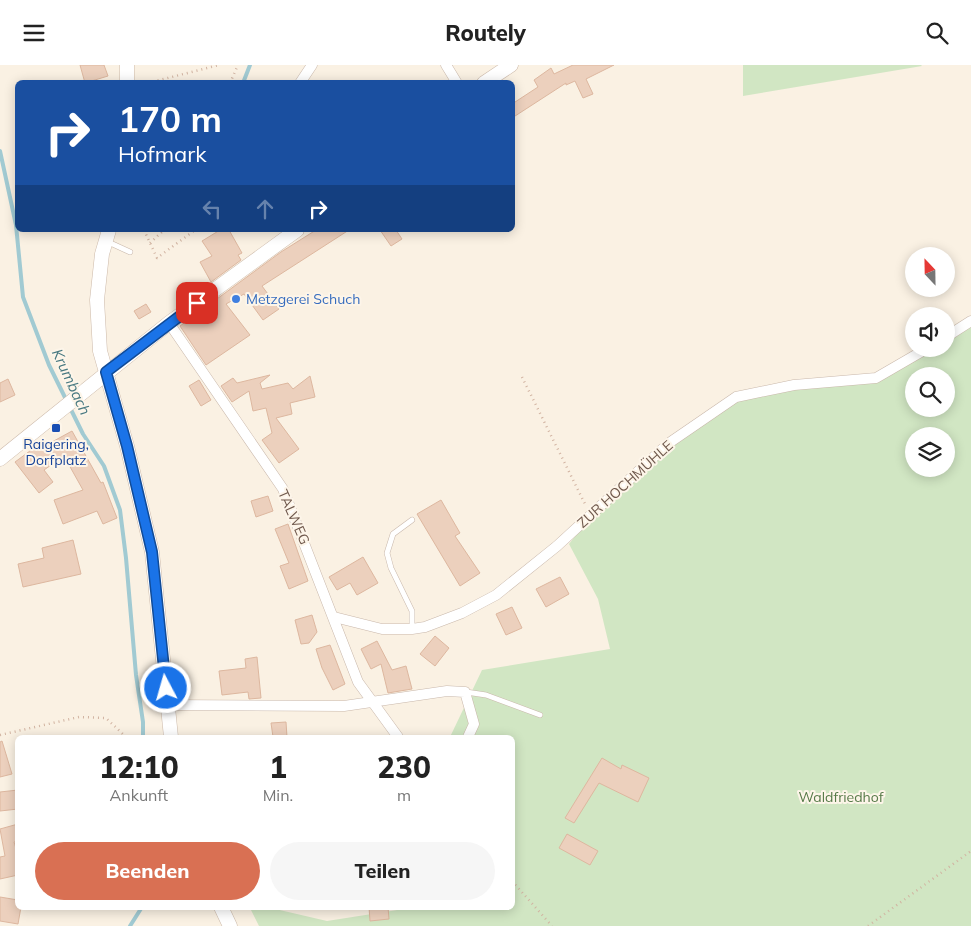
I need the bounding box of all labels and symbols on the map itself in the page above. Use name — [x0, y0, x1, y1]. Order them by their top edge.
north arrow — [905, 247, 955, 297]
pin — [176, 282, 218, 324]
place label: Metzgerei Schuch — [246, 290, 360, 308]
marker: Metzgerei Schuch — [230, 293, 242, 305]
water label: Krumbach — [48, 346, 95, 418]
marker: Raigering, Dorfplatz — [50, 422, 62, 434]
place label: Raigering, Dorfplatz — [23, 435, 89, 469]
street label: ZUR HOCHMÜHLE — [573, 436, 677, 532]
street label: TALWEG — [274, 487, 314, 547]
position arrow — [139, 661, 191, 713]
park label: Waldfriedhof — [799, 788, 884, 806]

